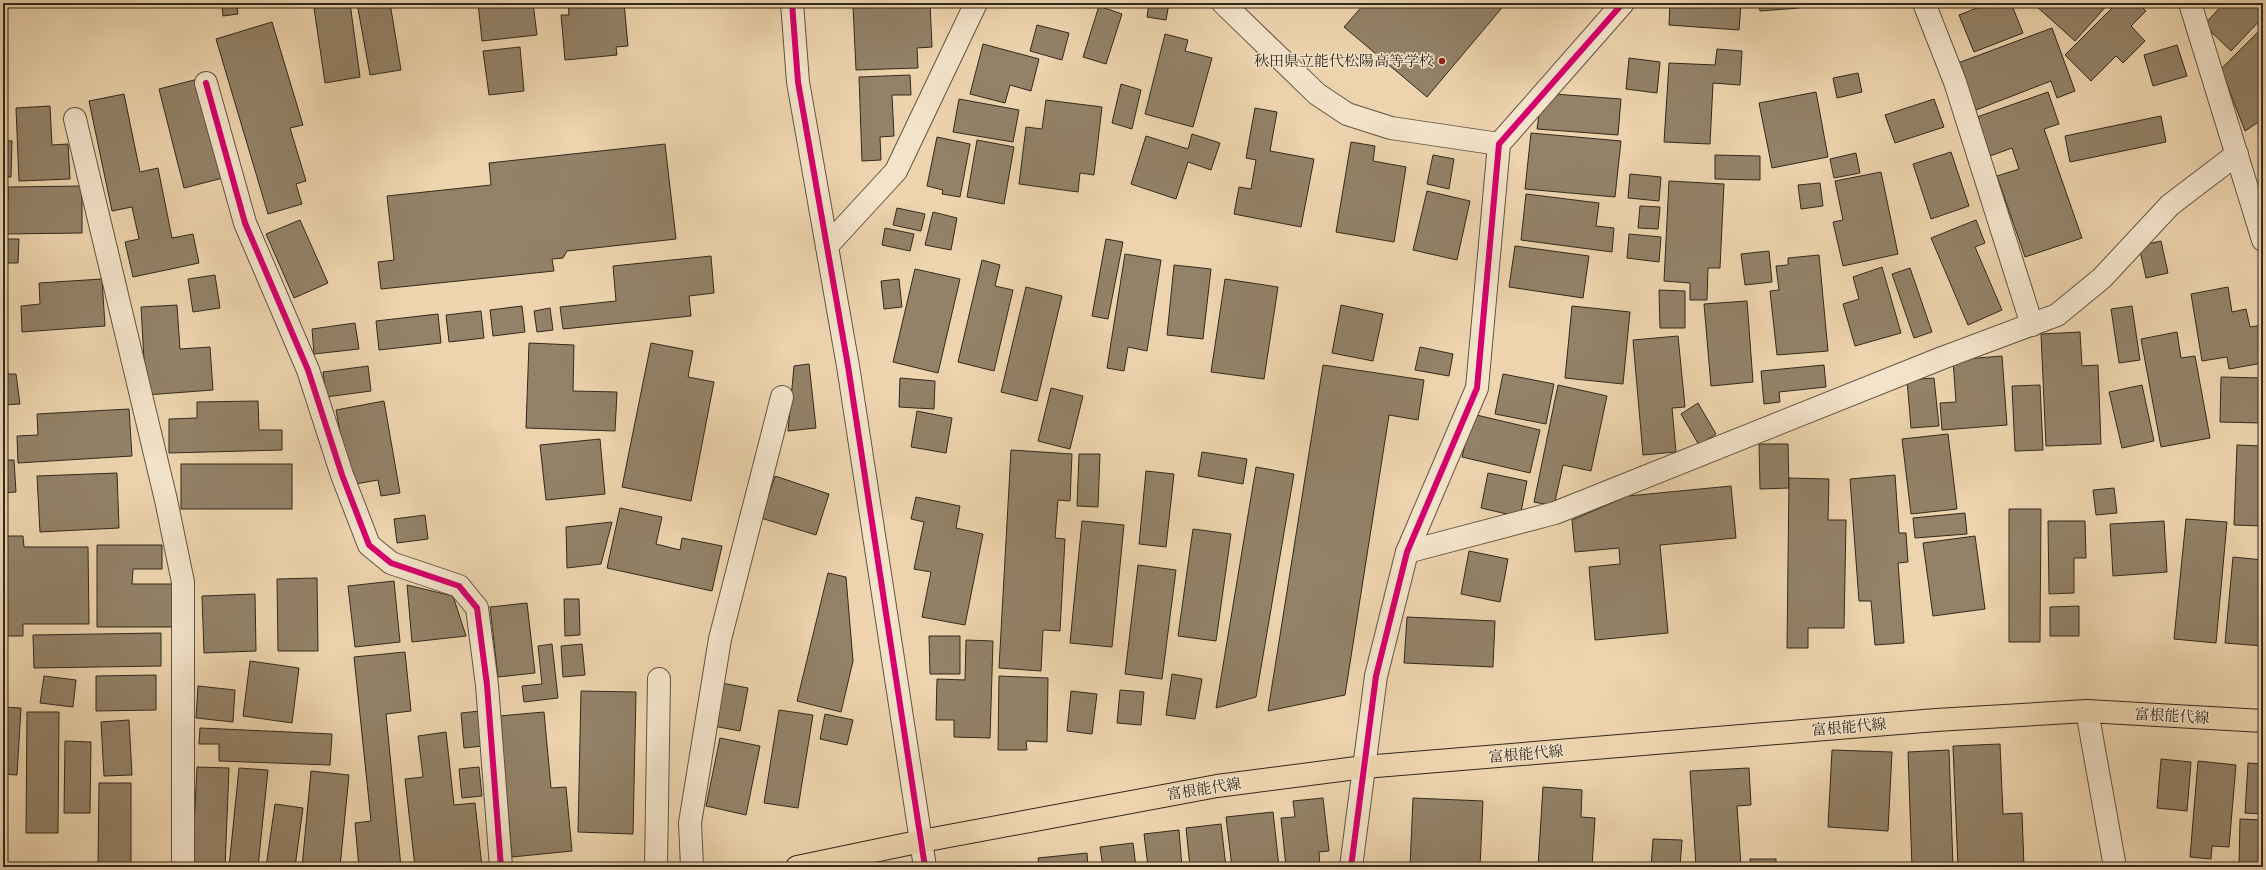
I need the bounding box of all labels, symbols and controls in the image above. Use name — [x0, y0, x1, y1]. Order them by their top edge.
place label: 秋田県立能代松陽高等学校 — [1254, 51, 1434, 70]
marker: 秋田県立能代松陽高等学校 — [1437, 56, 1447, 66]
street label: 富根能代線 — [2134, 704, 2210, 727]
street label: 富根能代線 — [1811, 714, 1887, 739]
street label: 富根能代線 — [1488, 741, 1564, 766]
street label: 富根能代線 — [1165, 773, 1242, 804]

